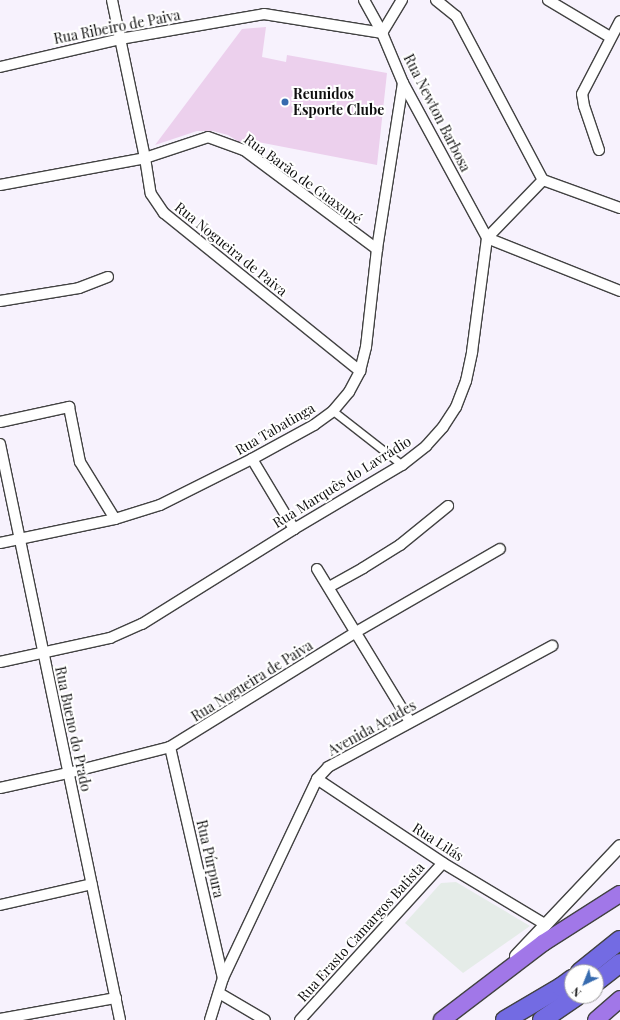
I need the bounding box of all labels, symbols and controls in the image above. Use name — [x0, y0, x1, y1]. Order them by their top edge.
street label: Rua Ribeiro de Paiva — [52, 6, 182, 48]
street label: Rua Newton Barbosa — [400, 51, 474, 175]
place label: Reunidos Esporte Clube — [293, 86, 384, 118]
marker: Reunidos Esporte Clube — [280, 97, 290, 107]
street label: Rua Barão de Guaxupé — [241, 130, 365, 228]
street label: Rua Nogueira de Paiva — [171, 198, 291, 300]
street label: Rua Tabatinga — [232, 399, 318, 459]
street label: Rua Marquês do Lavrádio — [270, 432, 414, 532]
street label: Rua Nogueira de Paiva — [188, 637, 316, 725]
street label: Rua Bueno do Prado — [52, 665, 94, 793]
street label: Avenida Açudes — [325, 697, 419, 759]
street label: Rua Púrpura — [193, 818, 227, 900]
street label: Rua Lilás — [409, 819, 467, 865]
street label: Rua Erasto Camargos Batista — [294, 859, 428, 1005]
north arrow — [564, 964, 604, 1004]
text: N — [568, 984, 584, 1001]

